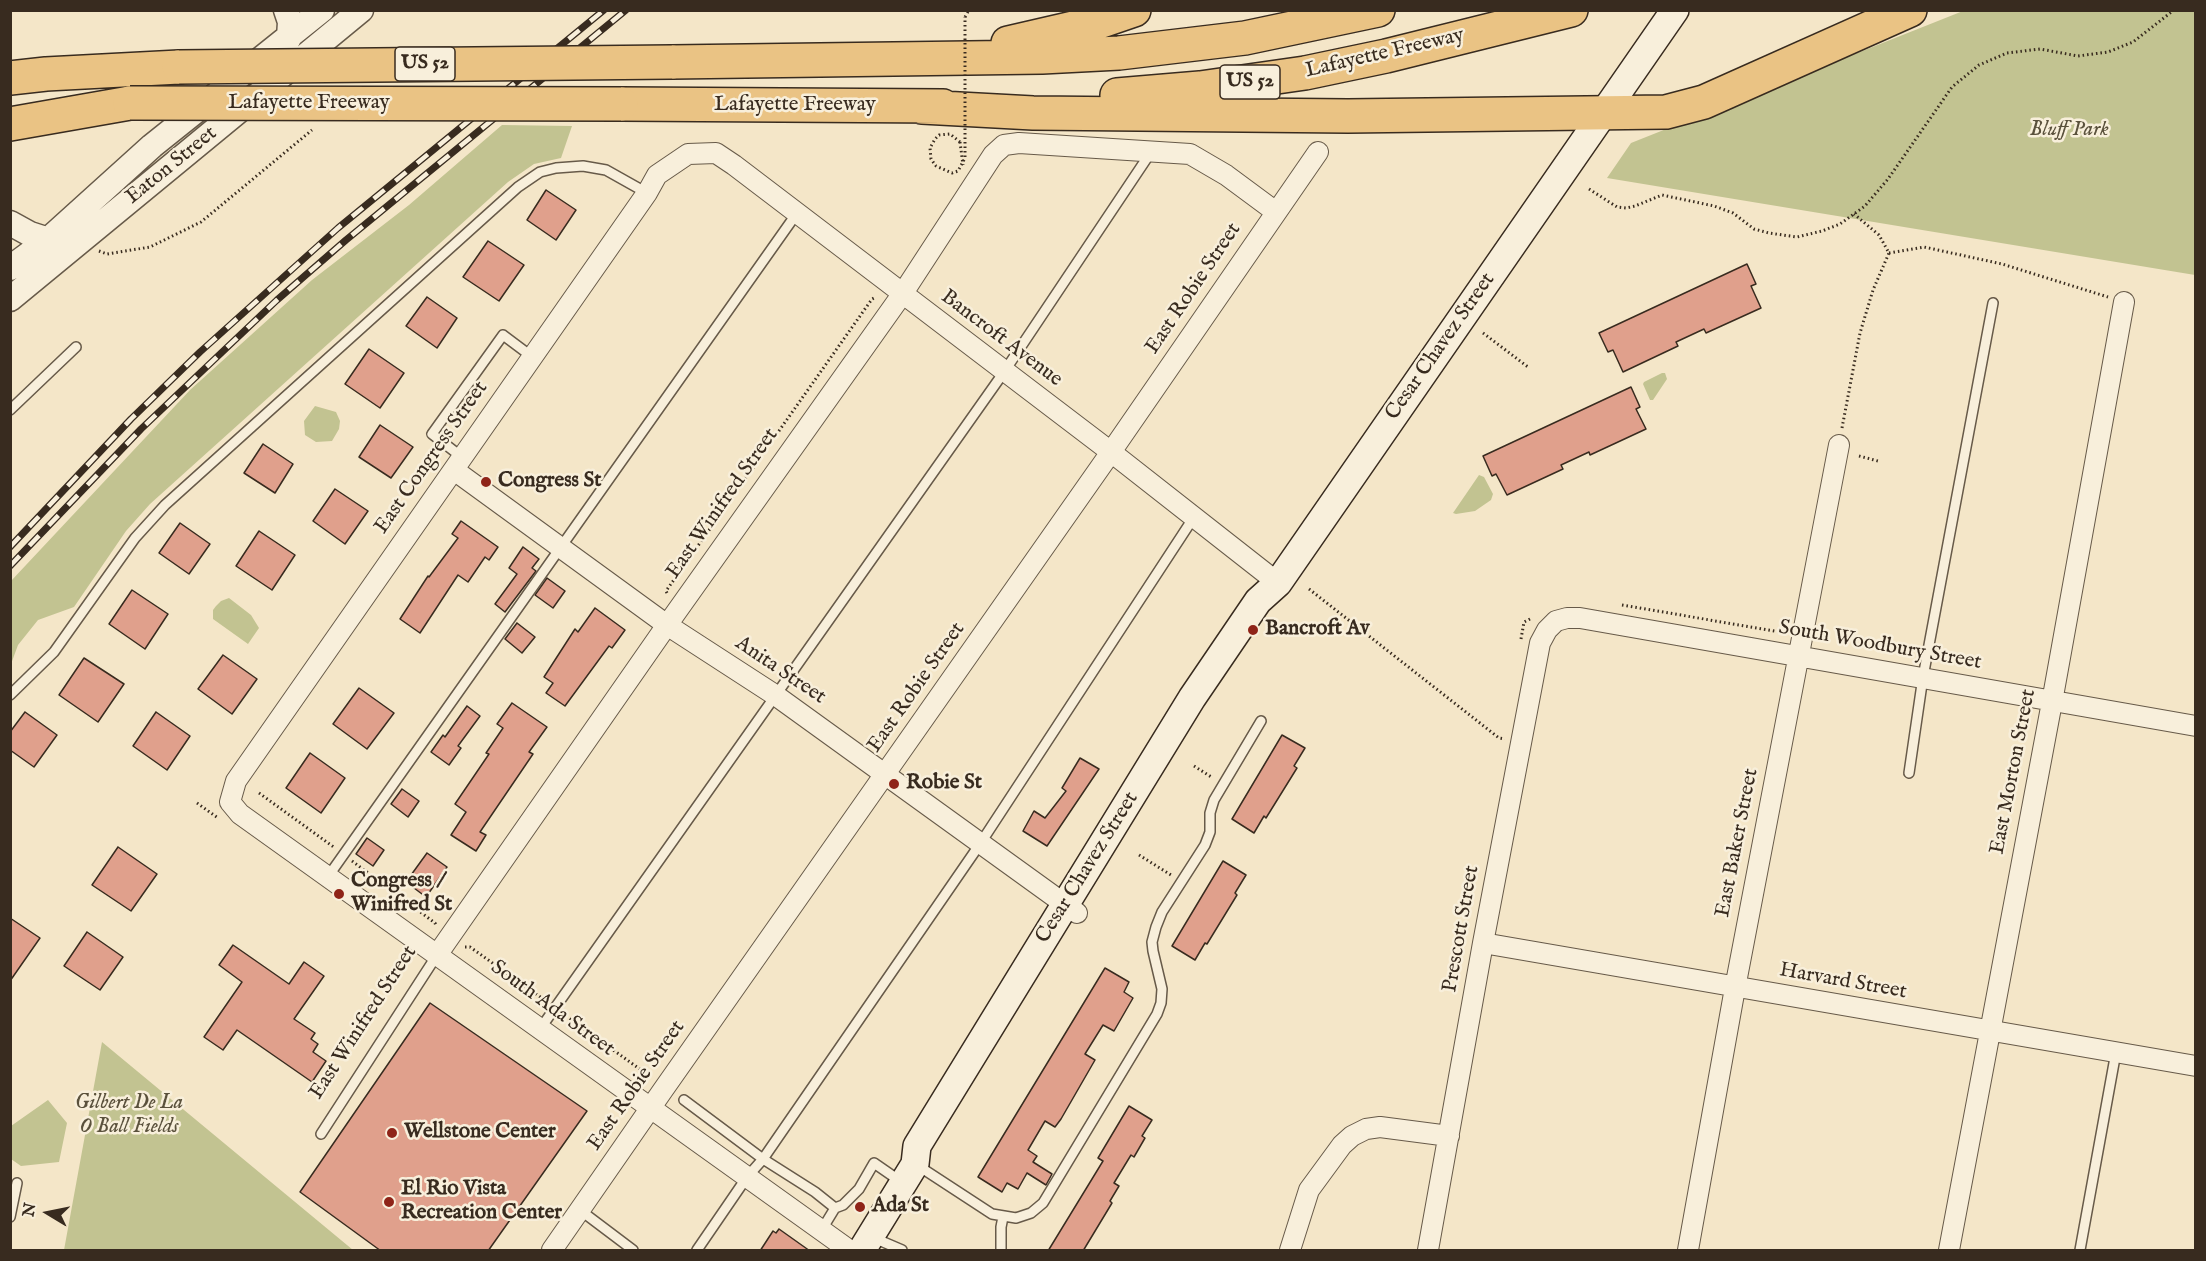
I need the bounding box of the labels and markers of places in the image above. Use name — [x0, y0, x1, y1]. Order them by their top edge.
place label: Congress St — [498, 469, 602, 495]
marker: Congress St — [479, 475, 493, 489]
place label: Bancroft Av — [1265, 617, 1370, 643]
marker: Bancroft Av — [1246, 623, 1260, 637]
place label: Robie St — [906, 771, 982, 797]
marker: Robie St — [887, 777, 901, 791]
place label: Congress / Winifred St — [351, 869, 452, 919]
marker: Congress / Winifred St — [332, 887, 346, 901]
place label: Wellstone Center — [404, 1120, 556, 1146]
marker: Wellstone Center — [385, 1126, 399, 1140]
place label: El Rio Vista Recreation Center — [401, 1177, 562, 1227]
place label: Ada St — [872, 1194, 929, 1220]
marker: El Rio Vista Recreation Center — [382, 1195, 396, 1209]
marker: Ada St — [853, 1200, 867, 1214]

